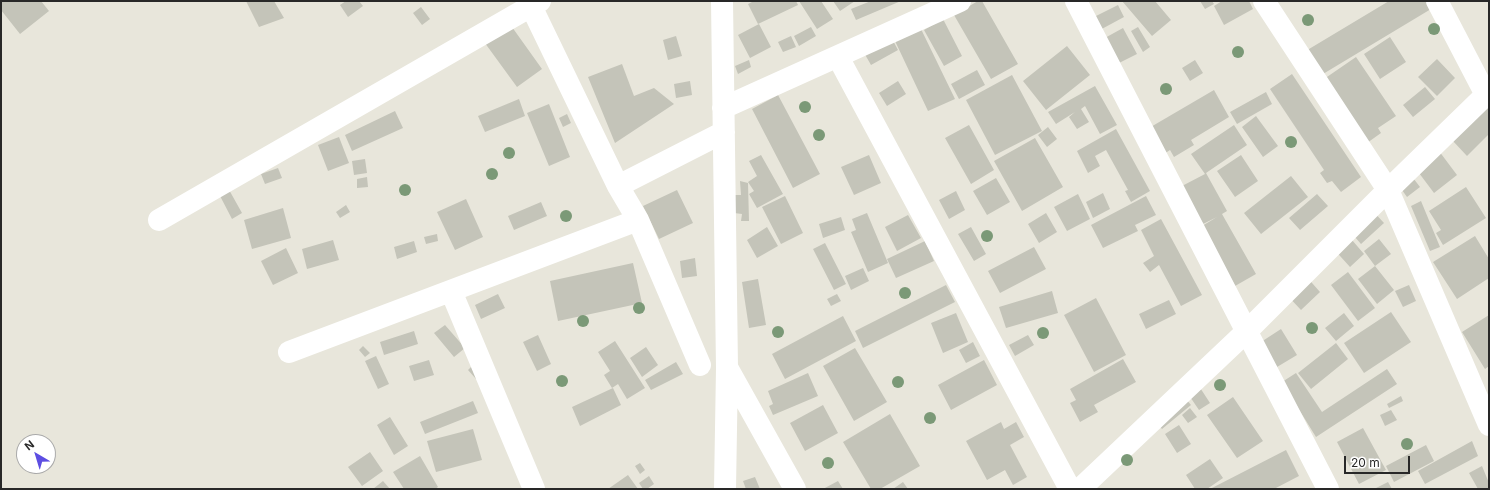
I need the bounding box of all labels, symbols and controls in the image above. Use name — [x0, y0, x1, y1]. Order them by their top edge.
north arrow — [16, 434, 56, 474]
text: N — [22, 437, 37, 453]
scale bar — [1346, 448, 1412, 474]
text: 20 m — [1351, 455, 1380, 470]

